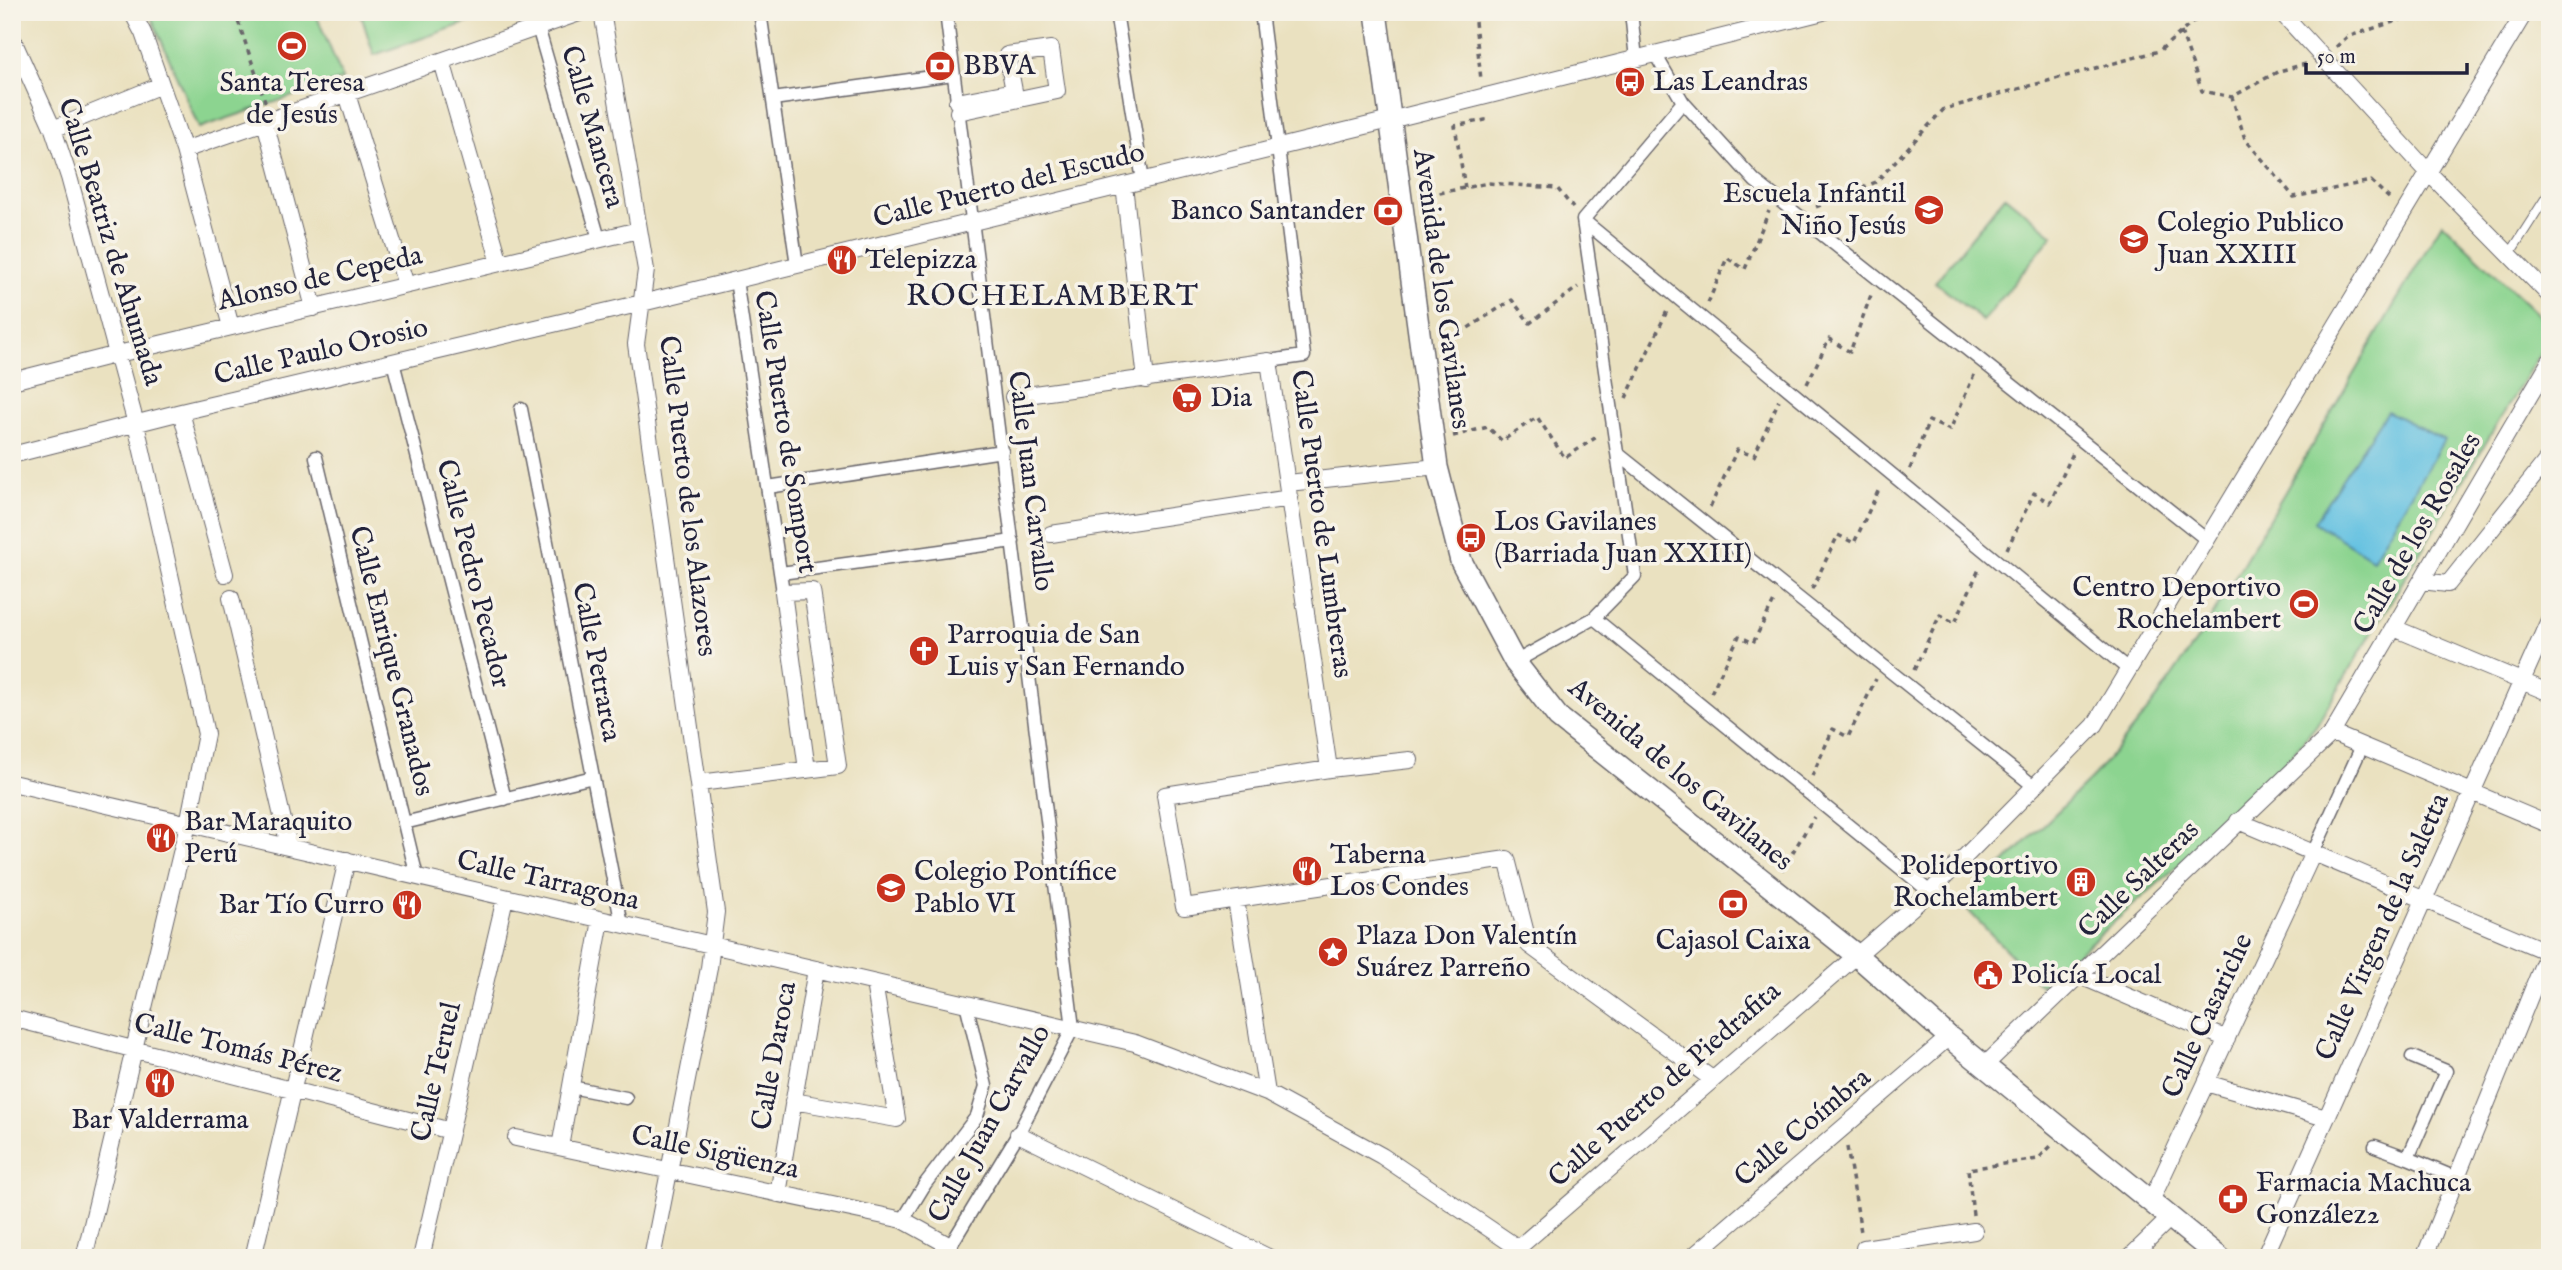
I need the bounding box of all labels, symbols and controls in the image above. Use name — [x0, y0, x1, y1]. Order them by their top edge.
sports icon: Santa Teresa de Jesús — [275, 29, 309, 63]
scale bar — [2306, 32, 2468, 76]
street label: Calle Mancera — [552, 42, 632, 213]
text: 50 m — [2317, 44, 2356, 71]
bank icon: BBVA — [923, 49, 957, 83]
place label: BBVA — [963, 49, 1036, 84]
bus stop icon: Las Leandras — [1613, 65, 1647, 99]
place label: Las Leandras — [1653, 65, 1808, 100]
place label: Santa Teresa de Jesús — [219, 66, 365, 133]
street label: Calle Beatriz de Ahumada — [50, 94, 171, 391]
street label: Calle Puerto del Escudo — [870, 135, 1148, 237]
street label: Avenida de los Gavilanes — [1404, 146, 1478, 431]
place label: Escuela Infantil Niño Jesús — [1723, 177, 1906, 244]
school or university icon: Escuela Infantil Niño Jesús — [1912, 193, 1946, 227]
place label: Banco Santander — [1170, 194, 1365, 229]
bank icon: Banco Santander — [1371, 194, 1405, 228]
place label: Colegio Publico Juan XXIII — [2154, 206, 2344, 273]
school or university icon: Colegio Publico Juan XXIII — [2117, 222, 2151, 256]
street label: Alonso de Cepeda — [213, 238, 427, 320]
restaurant icon: Telepizza — [825, 243, 859, 277]
place label: Telepizza — [865, 243, 978, 278]
district label: ROCHELAMBERT — [906, 278, 1200, 316]
street label: Calle Puerto de Somport — [745, 288, 825, 576]
street label: Calle Paulo Orosio — [211, 310, 431, 394]
street label: Calle Puerto de los Alazores — [650, 334, 724, 658]
street label: Calle Puerto de Lumbreras — [1282, 368, 1360, 680]
street label: Calle Juan Carvallo — [999, 369, 1061, 593]
supermarket icon: Dia — [1170, 381, 1204, 415]
place label: Dia — [1210, 381, 1253, 416]
street label: Calle de los Rosales — [2346, 427, 2490, 641]
street label: Calle Pedro Pecador — [428, 456, 518, 692]
place label: Los Gavilanes (Barriada Juan XXIII) — [1494, 505, 1752, 572]
bus stop icon: Los Gavilanes (Barriada Juan XXIII) — [1454, 521, 1488, 555]
street label: Calle Enrique Granados — [341, 522, 441, 800]
place label: Centro Deportivo Rochelambert — [2072, 571, 2281, 638]
street label: Calle Petrarca — [563, 579, 629, 745]
sports icon: Centro Deportivo Rochelambert — [2287, 587, 2321, 621]
place label: Parroquia de San Luis y San Fernando — [947, 618, 1185, 685]
church icon: Parroquia de San Luis y San Fernando — [907, 634, 941, 668]
street label: Avenida de los Gavilanes — [1560, 670, 1800, 879]
street label: Calle Virgen de la Saletta — [2308, 787, 2458, 1066]
place label: Bar Maraquito Perú — [184, 805, 352, 872]
street label: Calle Salteras — [2071, 814, 2207, 946]
restaurant icon: Bar Maraquito Perú — [144, 821, 178, 855]
place label: Taberna Los Condes — [1330, 838, 1469, 905]
street label: Calle Tarragona — [453, 843, 644, 919]
place label: Polideportivo Rochelambert — [1893, 849, 2058, 916]
restaurant icon: Taberna Los Condes — [1290, 854, 1324, 888]
place label: Colegio Pontífice Pablo VI — [914, 855, 1117, 922]
building icon: Polideportivo Rochelambert — [2064, 865, 2098, 899]
school or university icon: Colegio Pontífice Pablo VI — [874, 871, 908, 905]
bank icon: Cajasol Caixa — [1716, 887, 1750, 921]
place label: Bar Tío Curro — [219, 888, 384, 923]
restaurant icon: Bar Tío Curro — [390, 888, 424, 922]
place label: Plaza Don Valentín Suárez Parreño — [1356, 919, 1578, 986]
place label: Cajasol Caixa — [1656, 924, 1811, 959]
street label: Calle Casariche — [2155, 928, 2261, 1104]
place icon: Plaza Don Valentín Suárez Parreño — [1316, 935, 1350, 969]
public building icon: Policía Local — [1971, 958, 2005, 992]
place label: Policía Local — [2011, 958, 2162, 993]
street label: Calle Puerto de Piedrafita — [1542, 974, 1789, 1195]
street label: Calle Daroca — [745, 978, 805, 1133]
street label: Calle Teruel — [404, 998, 470, 1145]
street label: Calle Tomás Pérez — [130, 1006, 346, 1092]
street label: Calle Juan Carvallo — [921, 1019, 1059, 1229]
street label: Calle Coímbra — [1728, 1060, 1879, 1195]
restaurant icon: Bar Valderrama — [143, 1066, 177, 1100]
place label: Bar Valderrama — [71, 1103, 250, 1138]
street label: Calle Sigüenza — [628, 1118, 803, 1188]
place label: Farmacia Machuca González2 — [2256, 1166, 2472, 1233]
pharmacy icon: Farmacia Machuca González2 — [2216, 1182, 2250, 1216]

